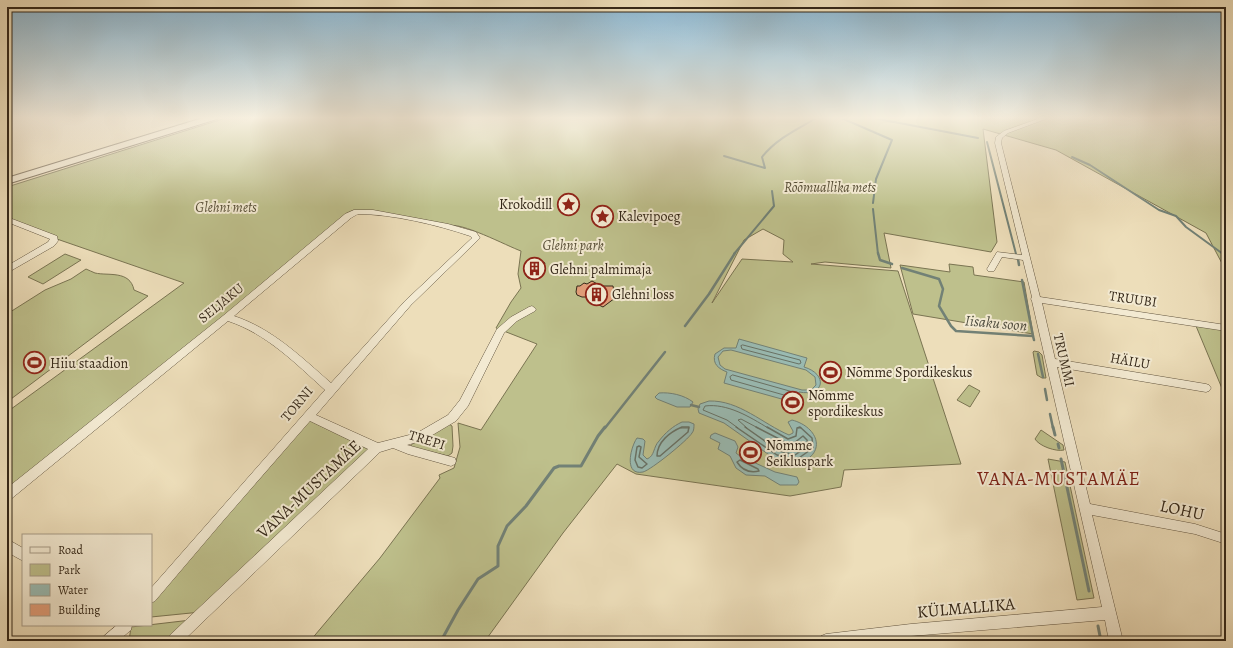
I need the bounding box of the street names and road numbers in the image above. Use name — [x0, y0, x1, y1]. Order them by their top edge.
street label: SELJAKU — [194, 278, 248, 327]
street label: TRUUBI — [1108, 286, 1158, 312]
street label: TRUMMI — [1049, 331, 1079, 389]
street label: HÄILU — [1109, 348, 1152, 374]
street label: TORNI — [277, 382, 317, 426]
street label: TREPI — [406, 425, 448, 455]
street label: VANA-MUSTAMÄE — [251, 435, 366, 544]
street label: LOHU — [1158, 494, 1207, 526]
street label: KÜLMALLIKA — [916, 592, 1017, 624]

